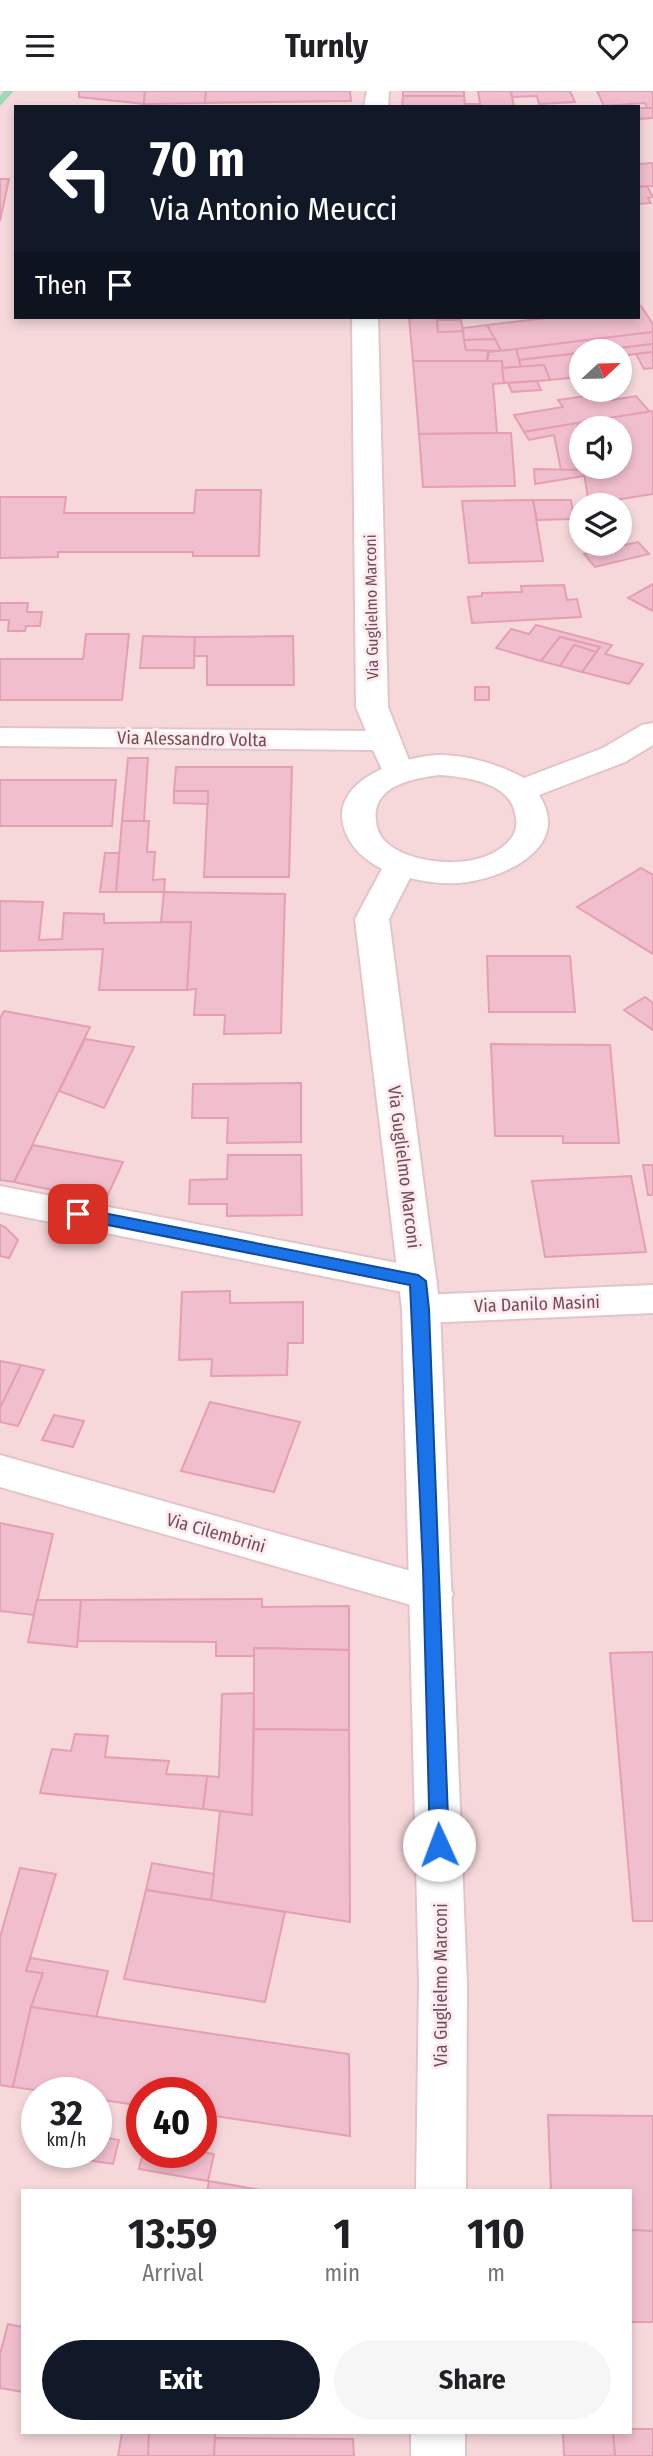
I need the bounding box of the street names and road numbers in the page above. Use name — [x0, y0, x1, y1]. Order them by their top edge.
street label: Via Guglielmo Marconi — [361, 534, 382, 680]
street label: Via Alessandro Volta — [117, 727, 267, 751]
street label: Via Guglielmo Marconi — [383, 1084, 425, 1250]
street label: Via Danilo Masini — [474, 1291, 600, 1317]
street label: Via Cilembrini — [164, 1508, 268, 1558]
street label: Via Guglielmo Marconi — [430, 1903, 452, 2067]

